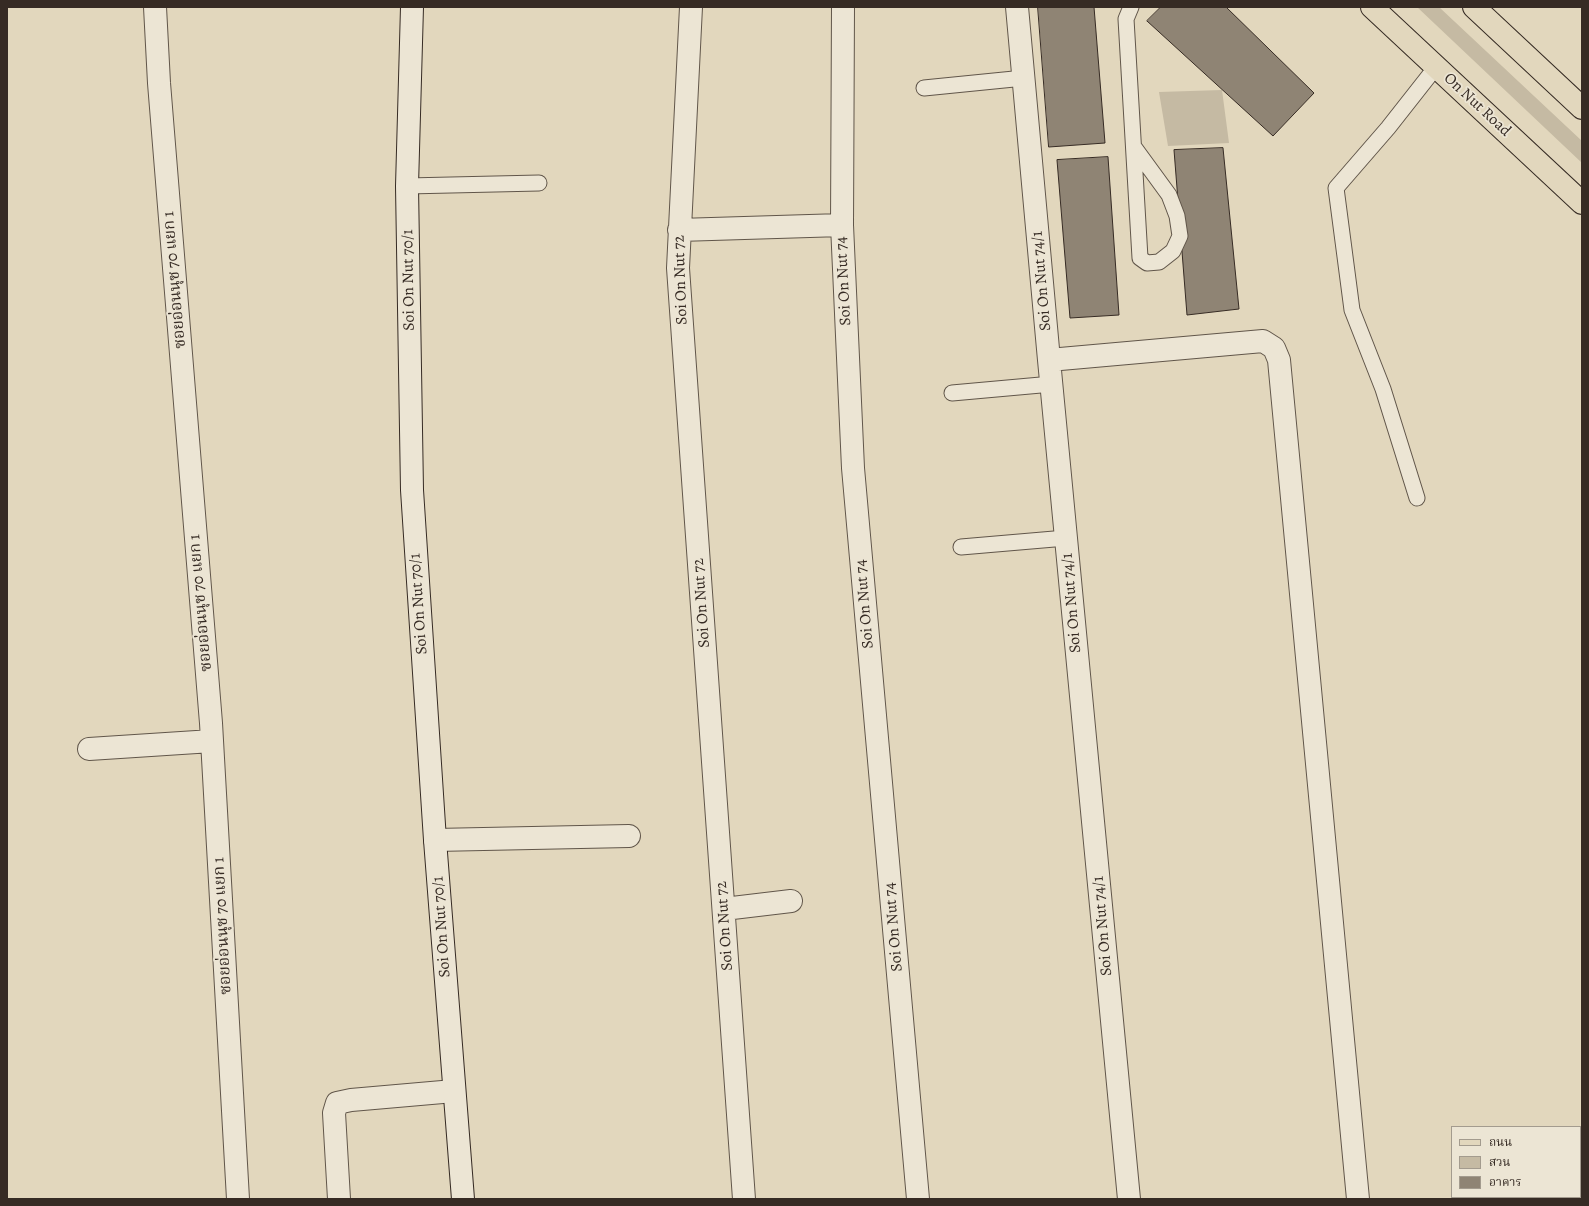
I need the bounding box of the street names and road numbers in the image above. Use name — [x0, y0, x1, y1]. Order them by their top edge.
street label: On Nut Road — [1439, 69, 1515, 141]
street label: ซอยอ่อนนุช 70 แยก 1 — [159, 211, 191, 349]
street label: Soi On Nut 70/1 — [399, 229, 419, 331]
street label: Soi On Nut 74/1 — [1028, 230, 1056, 332]
street label: Soi On Nut 72 — [670, 235, 692, 325]
street label: Soi On Nut 74 — [832, 236, 856, 326]
street label: ซอยอ่อนนุช 70 แยก 1 — [185, 534, 217, 672]
street label: Soi On Nut 74/1 — [1058, 552, 1086, 654]
street label: Soi On Nut 70/1 — [406, 553, 432, 655]
street label: Soi On Nut 72 — [689, 558, 715, 648]
street label: Soi On Nut 74 — [852, 559, 878, 649]
street label: ซอยอ่อนนุช 70 แยก 1 — [210, 857, 236, 995]
street label: Soi On Nut 74/1 — [1089, 875, 1117, 977]
street label: Soi On Nut 70/1 — [429, 876, 455, 978]
street label: Soi On Nut 72 — [712, 881, 738, 971]
street label: Soi On Nut 74 — [881, 882, 907, 972]

